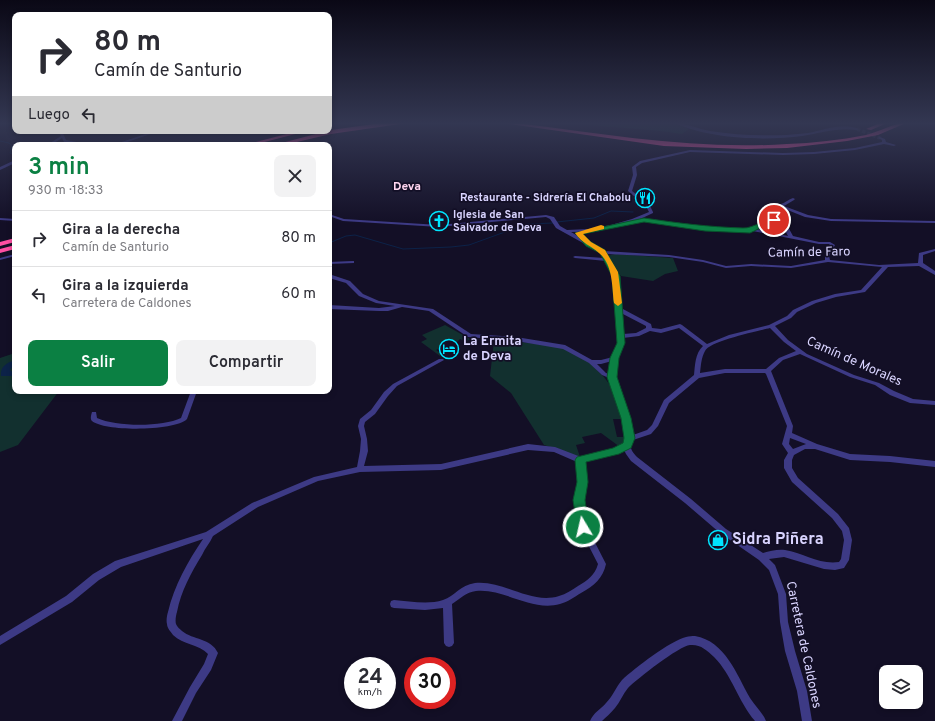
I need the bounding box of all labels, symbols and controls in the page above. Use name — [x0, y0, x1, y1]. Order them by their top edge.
text: 80 m — [94, 25, 161, 61]
icon: right — [28, 28, 80, 80]
text: Camín de Santurio — [94, 60, 242, 83]
icon: left — [78, 104, 100, 126]
text: Luego — [28, 106, 70, 125]
text: 3 min — [28, 153, 90, 183]
button: close — [274, 155, 316, 197]
district label: Deva — [393, 179, 421, 195]
text: 930 m · 18:33 — [28, 183, 103, 199]
restaurant icon: Restaurante - Sidrería El Chabolu — [634, 187, 656, 209]
place label: Restaurante - Sidrería El Chabolu — [460, 191, 631, 205]
pin — [757, 203, 791, 237]
place label: Iglesia de San Salvador de Deva — [453, 208, 542, 235]
icon: arrive — [763, 209, 785, 231]
church icon: Iglesia de San Salvador de Deva — [428, 210, 450, 232]
text: Gira a la derecha — [62, 221, 180, 240]
icon: right — [28, 228, 50, 250]
text: 80 m — [281, 229, 316, 248]
text: Camín de Santurio — [62, 240, 169, 256]
street label: Camín de Faro — [767, 244, 851, 262]
text: Gira a la izquierda — [62, 277, 189, 296]
icon: left — [28, 284, 50, 306]
text: 60 m — [281, 285, 316, 304]
text: Carretera de Caldones — [62, 296, 192, 312]
place label: La Ermita de Deva — [463, 334, 521, 365]
street label: Camín de Morales — [804, 334, 904, 390]
hotel icon: La Ermita de Deva — [438, 338, 460, 360]
button: Salir — [28, 340, 168, 386]
button: Compartir — [176, 340, 316, 386]
position arrow — [562, 506, 604, 548]
shop icon: Sidra Piñera — [707, 529, 729, 551]
place label: Sidra Piñera — [732, 530, 824, 550]
street label: Carretera de Caldones — [782, 580, 824, 710]
speed limit sign: 30 — [404, 657, 456, 709]
text: 24 — [357, 665, 383, 691]
map controls — [879, 665, 923, 709]
button: layers — [879, 665, 923, 709]
text: km/h — [358, 686, 382, 699]

